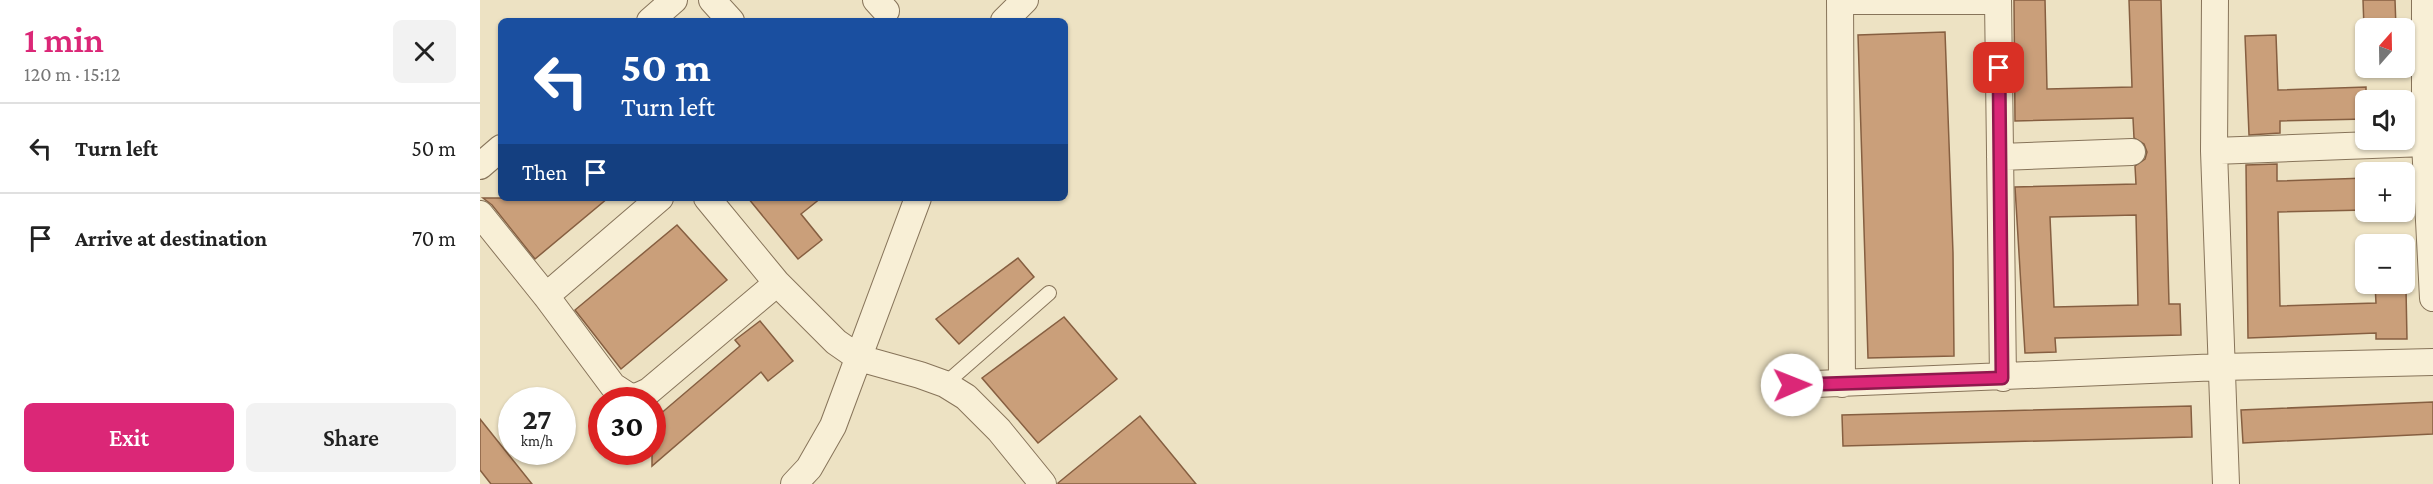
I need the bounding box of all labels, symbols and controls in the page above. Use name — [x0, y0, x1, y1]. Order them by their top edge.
north arrow — [2355, 18, 2415, 78]
map controls — [2355, 18, 2415, 294]
text: 1 min — [24, 20, 104, 60]
button: close — [393, 20, 456, 83]
icon: left — [522, 42, 600, 120]
pin — [1973, 42, 2024, 93]
text: 50 m — [621, 43, 711, 90]
icon: arrive — [1982, 51, 2015, 84]
text: 120 m · 15:12 — [24, 63, 120, 85]
button: sound — [2355, 90, 2415, 150]
text: Turn left — [621, 92, 715, 122]
icon: left — [24, 132, 57, 165]
text: Turn left — [75, 136, 158, 161]
text: 50 m — [411, 136, 456, 161]
icon: arrive — [579, 156, 612, 189]
text: Then — [522, 160, 567, 185]
button: + — [2355, 162, 2415, 222]
icon: arrive — [24, 222, 57, 255]
text: Arrive at destination — [75, 226, 267, 251]
text: 70 m — [412, 226, 456, 251]
button: − — [2355, 234, 2415, 294]
position arrow — [1760, 353, 1824, 417]
speed limit sign: 30 — [588, 387, 666, 465]
text: 27 — [522, 402, 552, 435]
button: Exit — [24, 403, 234, 472]
button: Share — [246, 403, 456, 472]
text: km/h — [521, 433, 553, 449]

